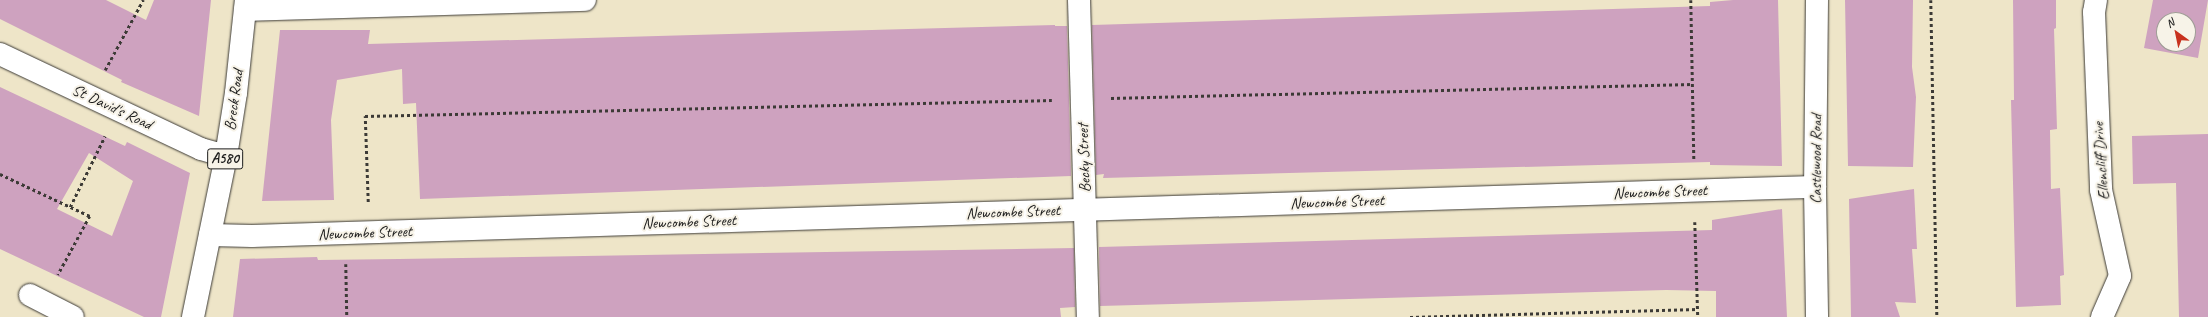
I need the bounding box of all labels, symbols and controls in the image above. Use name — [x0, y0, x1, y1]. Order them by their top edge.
north arrow — [2156, 12, 2196, 52]
text: N — [2163, 15, 2177, 31]
street label: Breck Road — [220, 68, 248, 132]
street label: St David's Road — [69, 80, 155, 134]
street label: Castlewood Road — [1806, 114, 1826, 204]
street label: Ellencliff Drive — [2089, 121, 2113, 201]
street label: Becky Street — [1073, 123, 1095, 193]
road number: A580 — [207, 146, 243, 172]
street label: Newcombe Street — [1613, 181, 1707, 203]
street label: Newcombe Street — [1290, 191, 1384, 213]
street label: Newcombe Street — [966, 201, 1060, 223]
street label: Newcombe Street — [642, 211, 736, 233]
street label: Newcombe Street — [318, 222, 412, 244]

